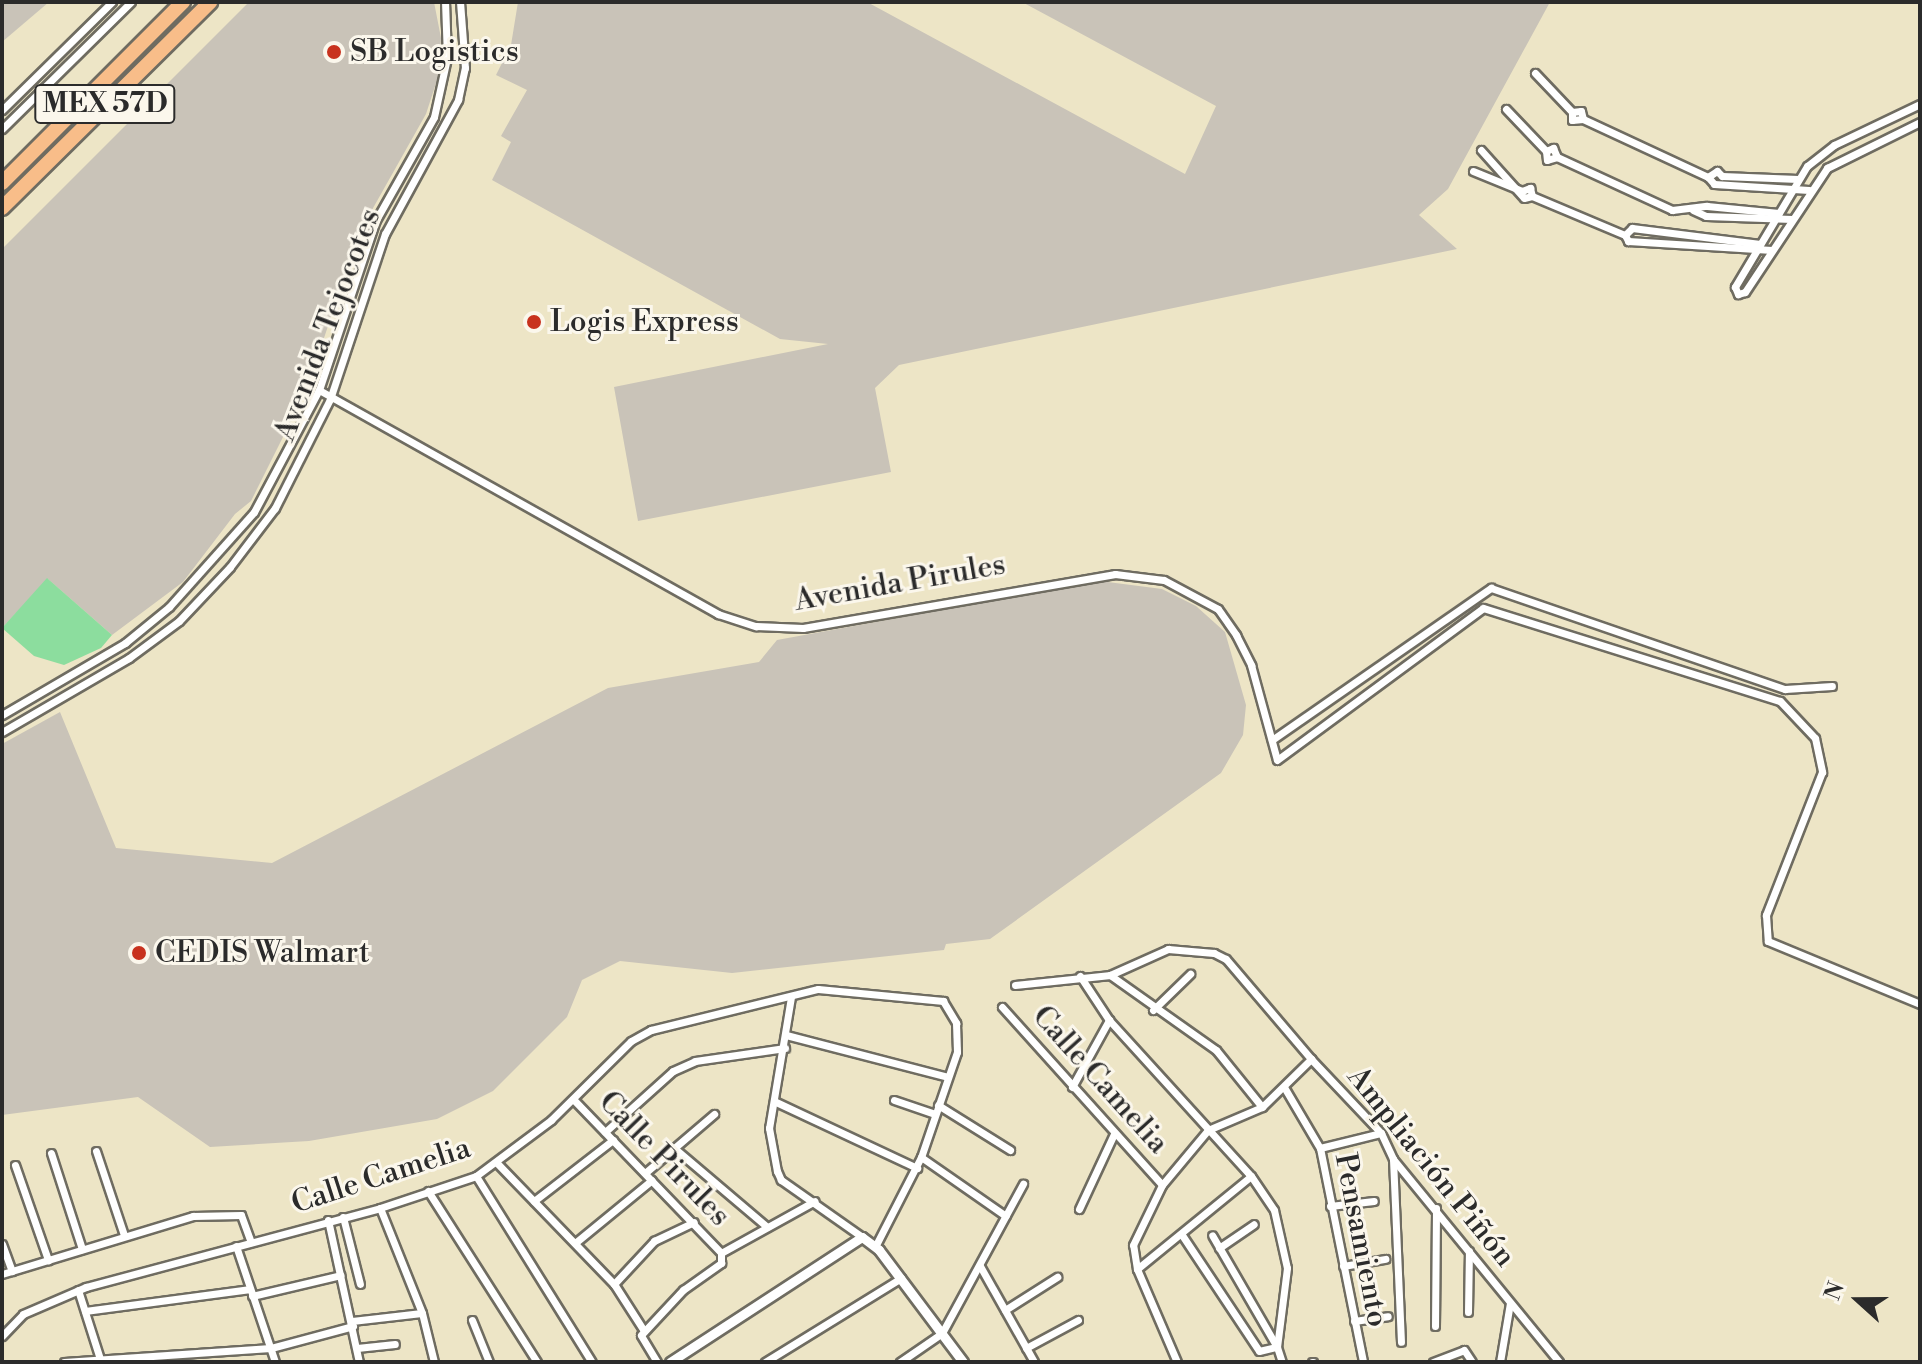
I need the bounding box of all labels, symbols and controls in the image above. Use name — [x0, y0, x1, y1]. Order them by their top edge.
place label: SB Logistics — [350, 34, 519, 70]
marker: SB Logistics — [325, 43, 343, 61]
road number: MEX 57D — [33, 80, 177, 128]
street label: Avenida Tejocotes — [267, 204, 389, 446]
place label: Logis Express — [550, 304, 739, 340]
marker: Logis Express — [525, 313, 543, 331]
street label: Avenida Pirules — [792, 547, 1008, 619]
place label: CEDIS Walmart — [155, 935, 370, 971]
marker: CEDIS Walmart — [130, 944, 148, 962]
street label: Calle Camelia — [1024, 999, 1176, 1161]
street label: Ampliación Piñón — [1339, 1060, 1523, 1274]
street label: Calle Pirules — [591, 1084, 737, 1234]
street label: Calle Camelia — [287, 1130, 475, 1222]
street label: Pensamiento — [1327, 1150, 1395, 1330]
north arrow — [1818, 1260, 1898, 1340]
text: N — [1819, 1278, 1851, 1304]

